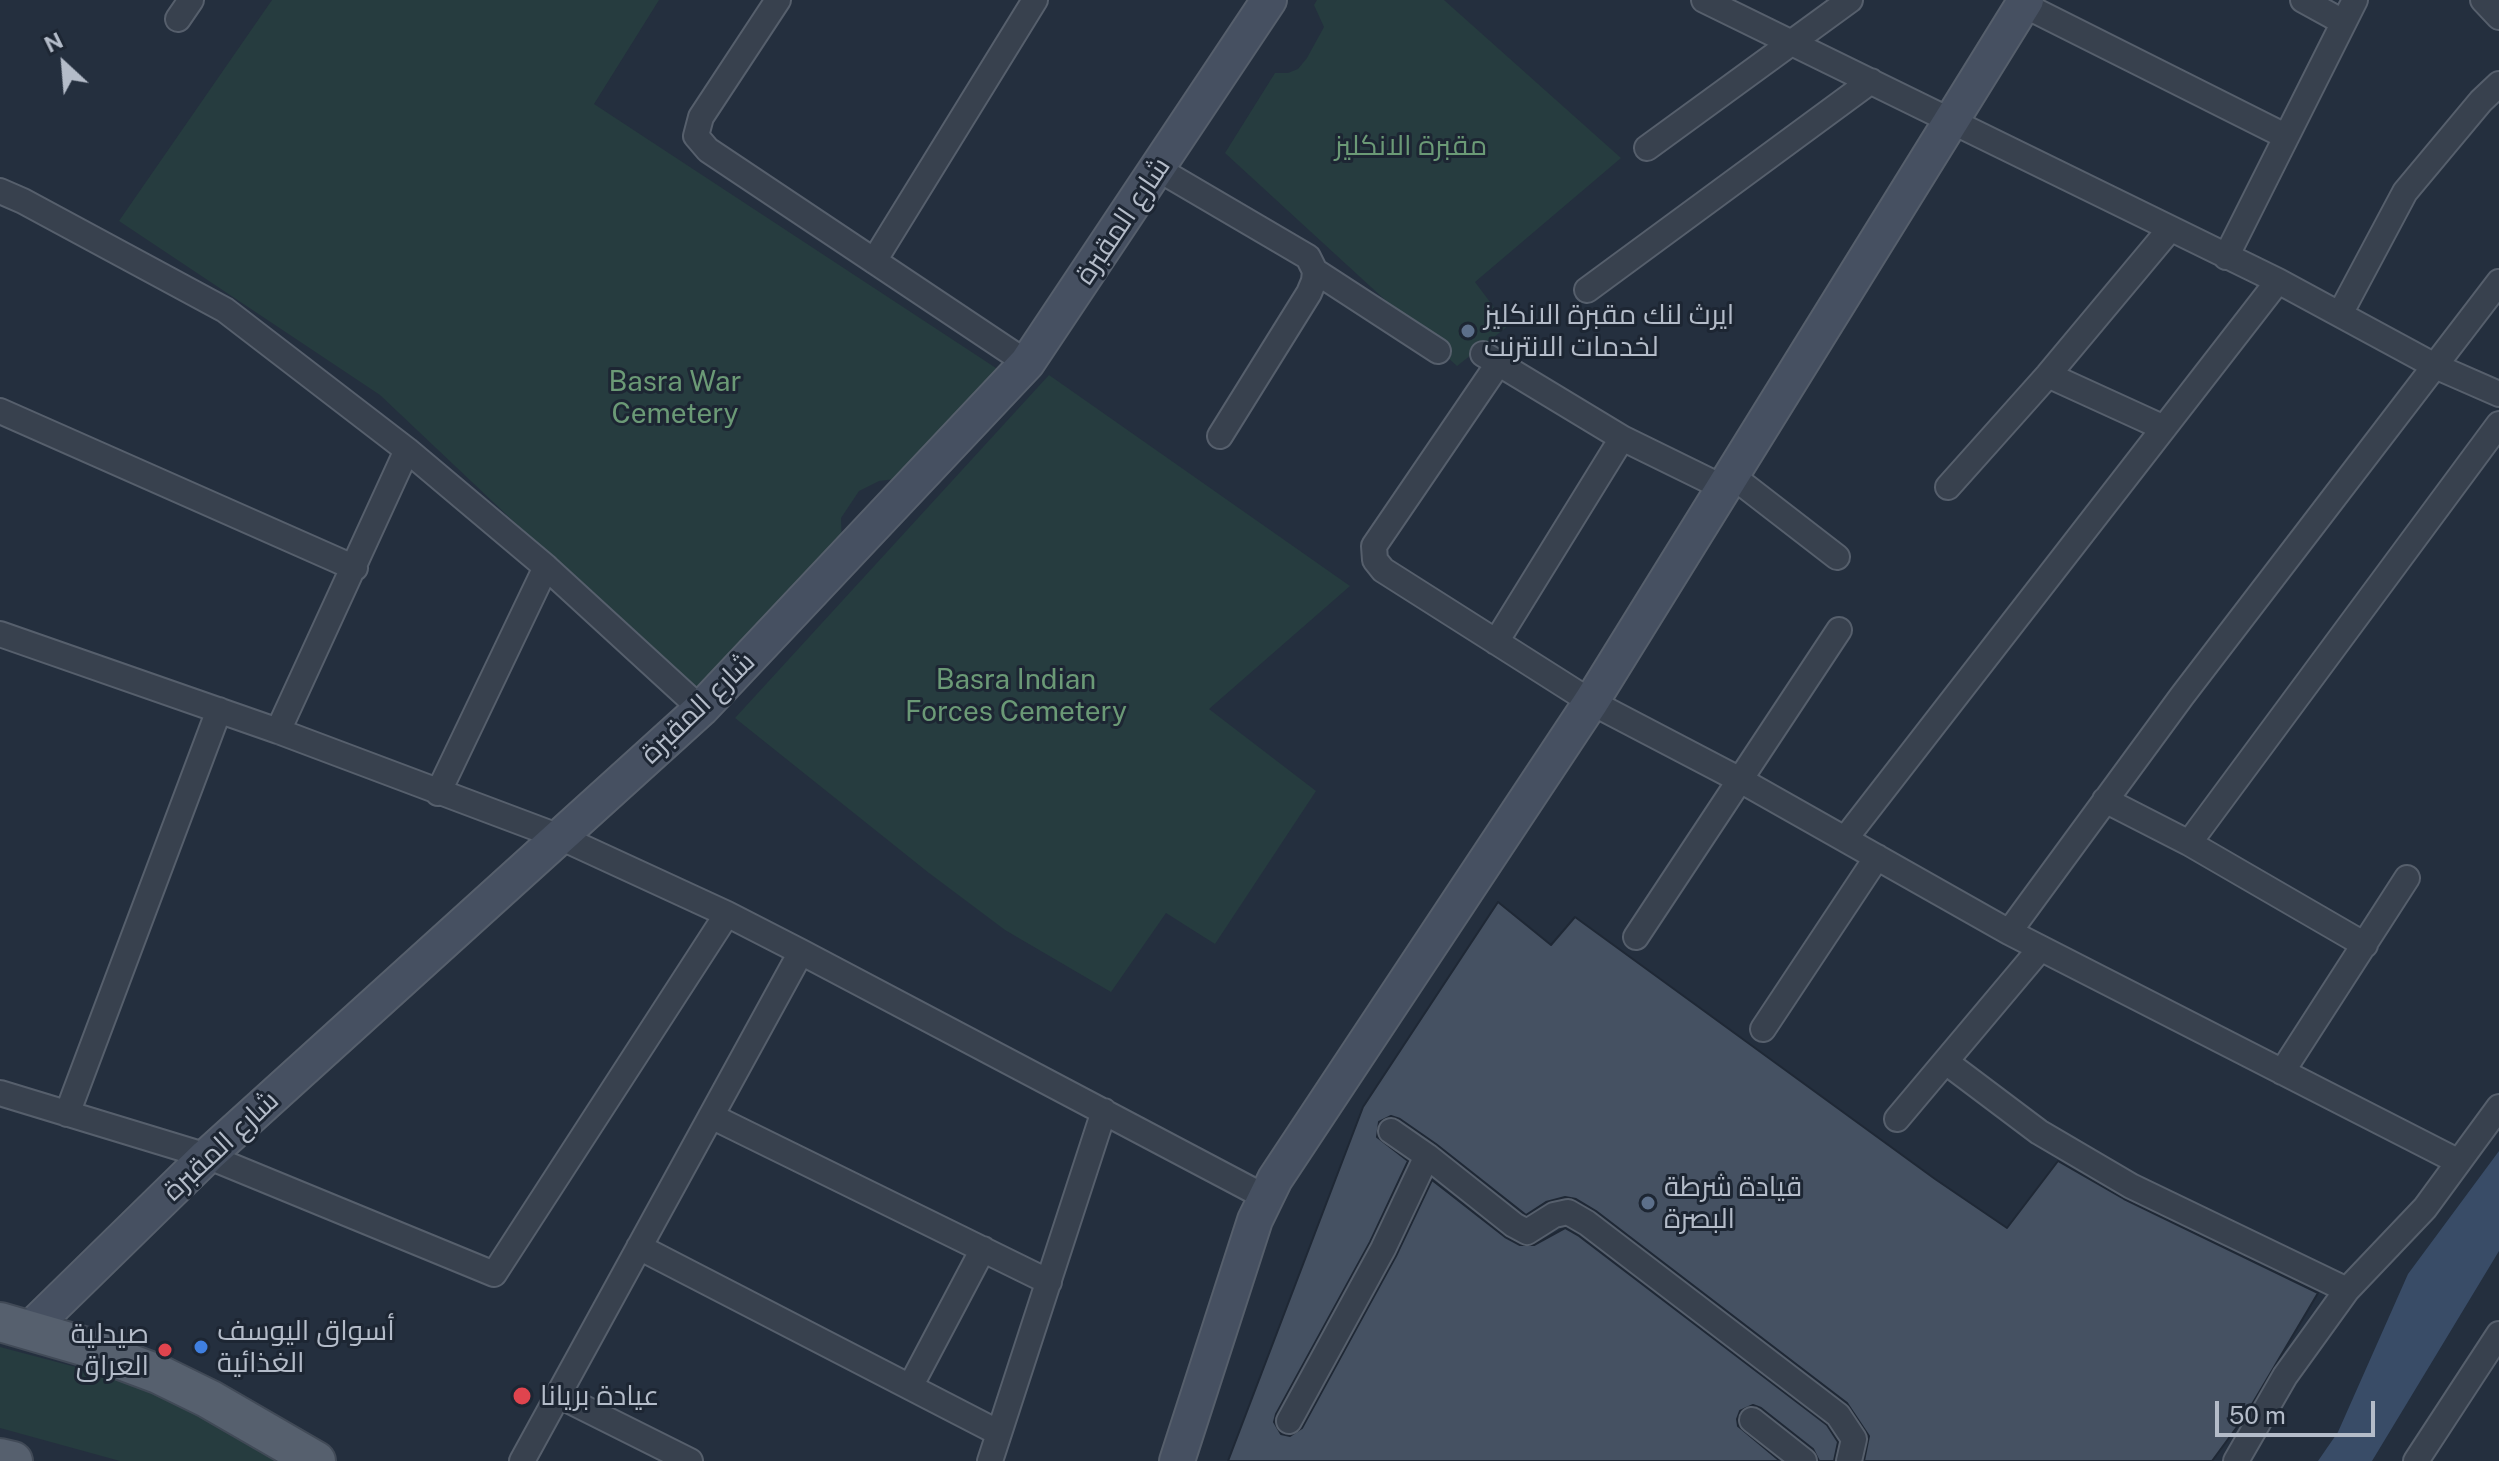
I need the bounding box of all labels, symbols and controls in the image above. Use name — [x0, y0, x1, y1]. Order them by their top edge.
north arrow — [24, 24, 104, 104]
text: N — [40, 27, 67, 58]
park label: مقبرة الانكليز — [1335, 129, 1487, 163]
street label: شارع المقبرة — [1068, 151, 1178, 291]
place label: ايرث لنك مقبرة الانكليز لخدمات الانترنت — [1484, 298, 1734, 364]
marker: ايرث لنك مقبرة الانكليز لخدمات الانترنت — [1459, 322, 1477, 340]
park label: Basra War Cemetery — [609, 365, 741, 431]
street label: شارع المقبرة — [634, 645, 762, 771]
park label: Basra Indian Forces Cemetery — [905, 663, 1127, 729]
street label: شارع المقبرة — [156, 1084, 286, 1208]
place label: قيادة شرطة البصرة — [1664, 1170, 1802, 1236]
marker: قيادة شرطة البصرة — [1639, 1194, 1657, 1212]
place label: أسواق اليوسف الغذائية — [217, 1314, 395, 1380]
place label: صيدلية العراق — [71, 1317, 149, 1383]
marker: أسواق اليوسف الغذائية — [192, 1338, 210, 1356]
marker: صيدلية العراق — [156, 1341, 174, 1359]
place label: عيادة بريانا — [540, 1379, 659, 1413]
marker: عيادة بريانا — [511, 1385, 533, 1407]
scale bar — [2219, 1385, 2379, 1435]
text: 50 m — [2229, 1401, 2286, 1429]

